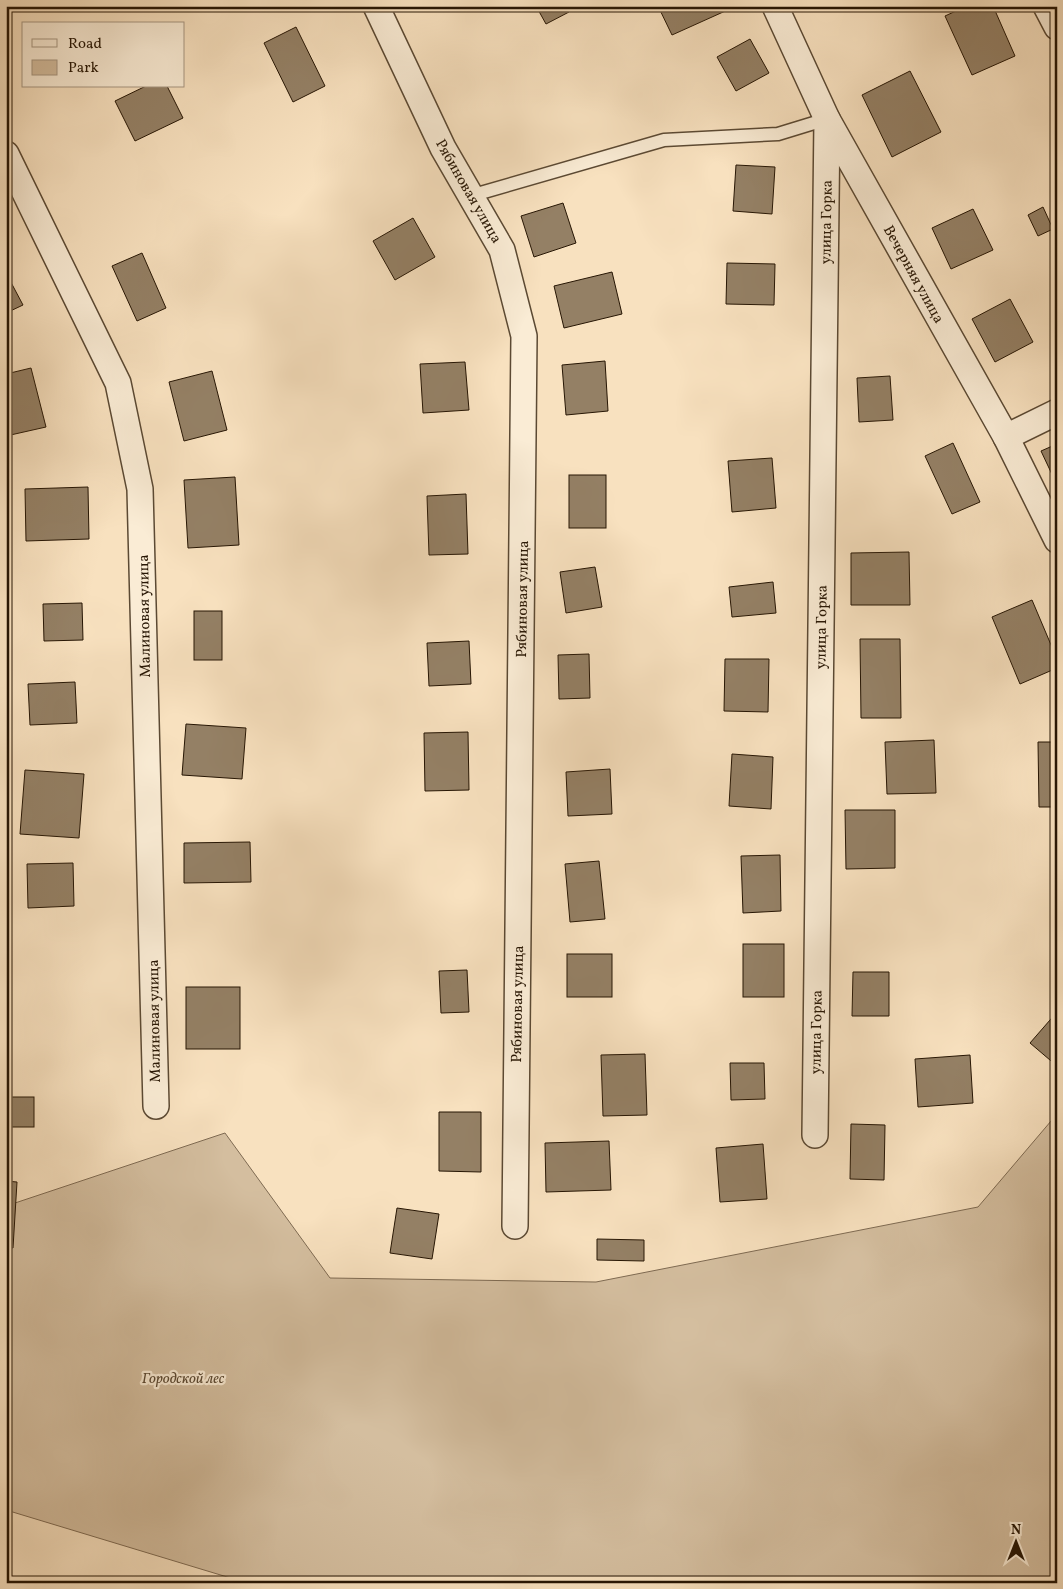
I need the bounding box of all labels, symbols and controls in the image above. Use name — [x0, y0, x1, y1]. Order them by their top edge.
legend — [22, 22, 185, 88]
text: Road — [68, 34, 102, 55]
text: Park — [68, 58, 99, 79]
street label: Рябиновая улица — [429, 136, 506, 248]
street label: улица Горка — [816, 180, 839, 264]
street label: Вечерняя улица — [877, 222, 948, 328]
street label: Рябиновая улица — [512, 540, 535, 658]
street label: Малиновая улица — [134, 554, 157, 678]
street label: улица Горка — [811, 585, 834, 669]
street label: Рябиновая улица — [507, 945, 530, 1063]
street label: Малиновая улица — [144, 959, 167, 1083]
street label: улица Горка — [806, 990, 829, 1074]
park label: Городской лес — [142, 1369, 225, 1390]
north arrow — [990, 1516, 1040, 1566]
text: N — [1011, 1521, 1021, 1540]

